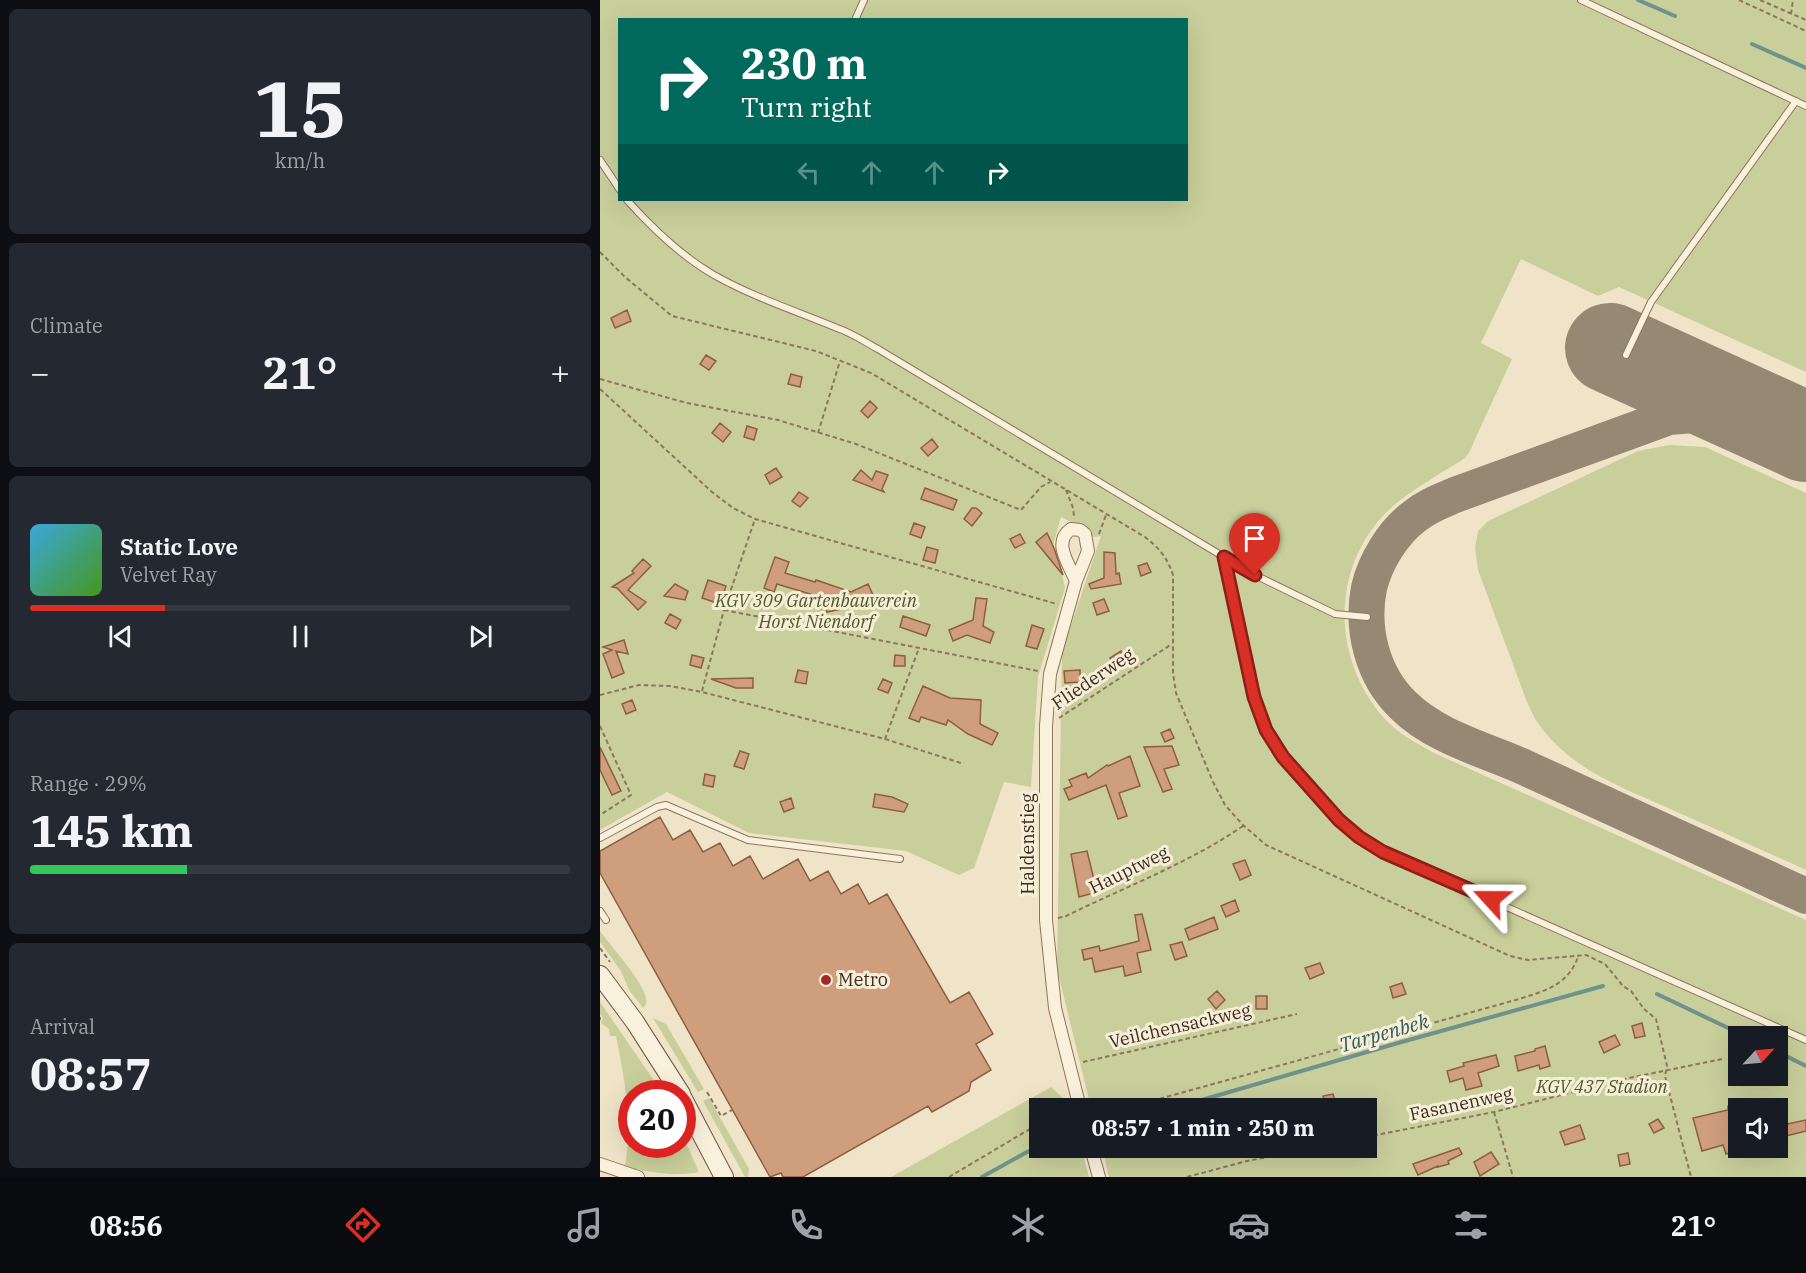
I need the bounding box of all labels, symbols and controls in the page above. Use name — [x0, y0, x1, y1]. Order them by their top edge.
text: 230 m — [741, 36, 867, 91]
icon: right — [642, 42, 720, 120]
text: 15 — [253, 57, 347, 158]
text: Turn right — [741, 89, 872, 124]
text: km/h — [275, 147, 325, 174]
icon: left — [792, 156, 825, 189]
icon: ahead — [855, 156, 888, 189]
icon: ahead — [918, 156, 951, 189]
icon: right — [981, 156, 1014, 189]
text: Climate — [30, 312, 103, 339]
text: 21° — [262, 343, 338, 401]
text: − — [30, 351, 50, 394]
text: + — [550, 351, 570, 394]
pin — [1229, 513, 1280, 575]
icon: arrive — [1238, 522, 1271, 555]
text: Static Love — [120, 532, 238, 561]
text: Velvet Ray — [120, 561, 217, 588]
park label: KGV 309 Gartenbauverein Horst Niendorf — [714, 589, 918, 633]
icon: previous — [104, 620, 137, 653]
icon: pause — [284, 620, 317, 653]
icon: next — [464, 620, 497, 653]
street label: Fliederweg — [1047, 642, 1139, 715]
text: Range · 29% — [30, 770, 147, 797]
street label: Haldenstieg — [1016, 793, 1039, 895]
text: 145 km — [30, 801, 193, 859]
street label: Hauptweg — [1085, 840, 1173, 899]
position arrow — [1459, 867, 1523, 931]
place label: Metro — [838, 968, 888, 991]
marker: Metro — [819, 973, 833, 987]
street label: Veilchensackweg — [1107, 998, 1253, 1053]
water label: Tarpenbek — [1336, 1007, 1432, 1058]
text: Arrival — [30, 1013, 95, 1040]
north arrow — [1728, 1026, 1788, 1086]
map controls — [1728, 1026, 1788, 1158]
text: 08:57 — [30, 1044, 152, 1102]
park label: KGV 437 Stadion — [1535, 1075, 1669, 1098]
speed limit sign: 20 — [618, 1080, 696, 1158]
street label: Fasanenweg — [1407, 1081, 1515, 1126]
button: sound — [1728, 1098, 1788, 1158]
text: 08:57 · 1 min · 250 m — [1091, 1113, 1315, 1142]
icon: directions — [342, 1204, 384, 1246]
icon: music — [564, 1204, 606, 1246]
icon: phone — [785, 1204, 827, 1246]
icon: climate — [1007, 1204, 1049, 1246]
icon: car — [1228, 1204, 1270, 1246]
icon: filters — [1450, 1204, 1492, 1246]
text: 08:56 — [90, 1208, 163, 1243]
text: 21° — [1671, 1208, 1716, 1243]

